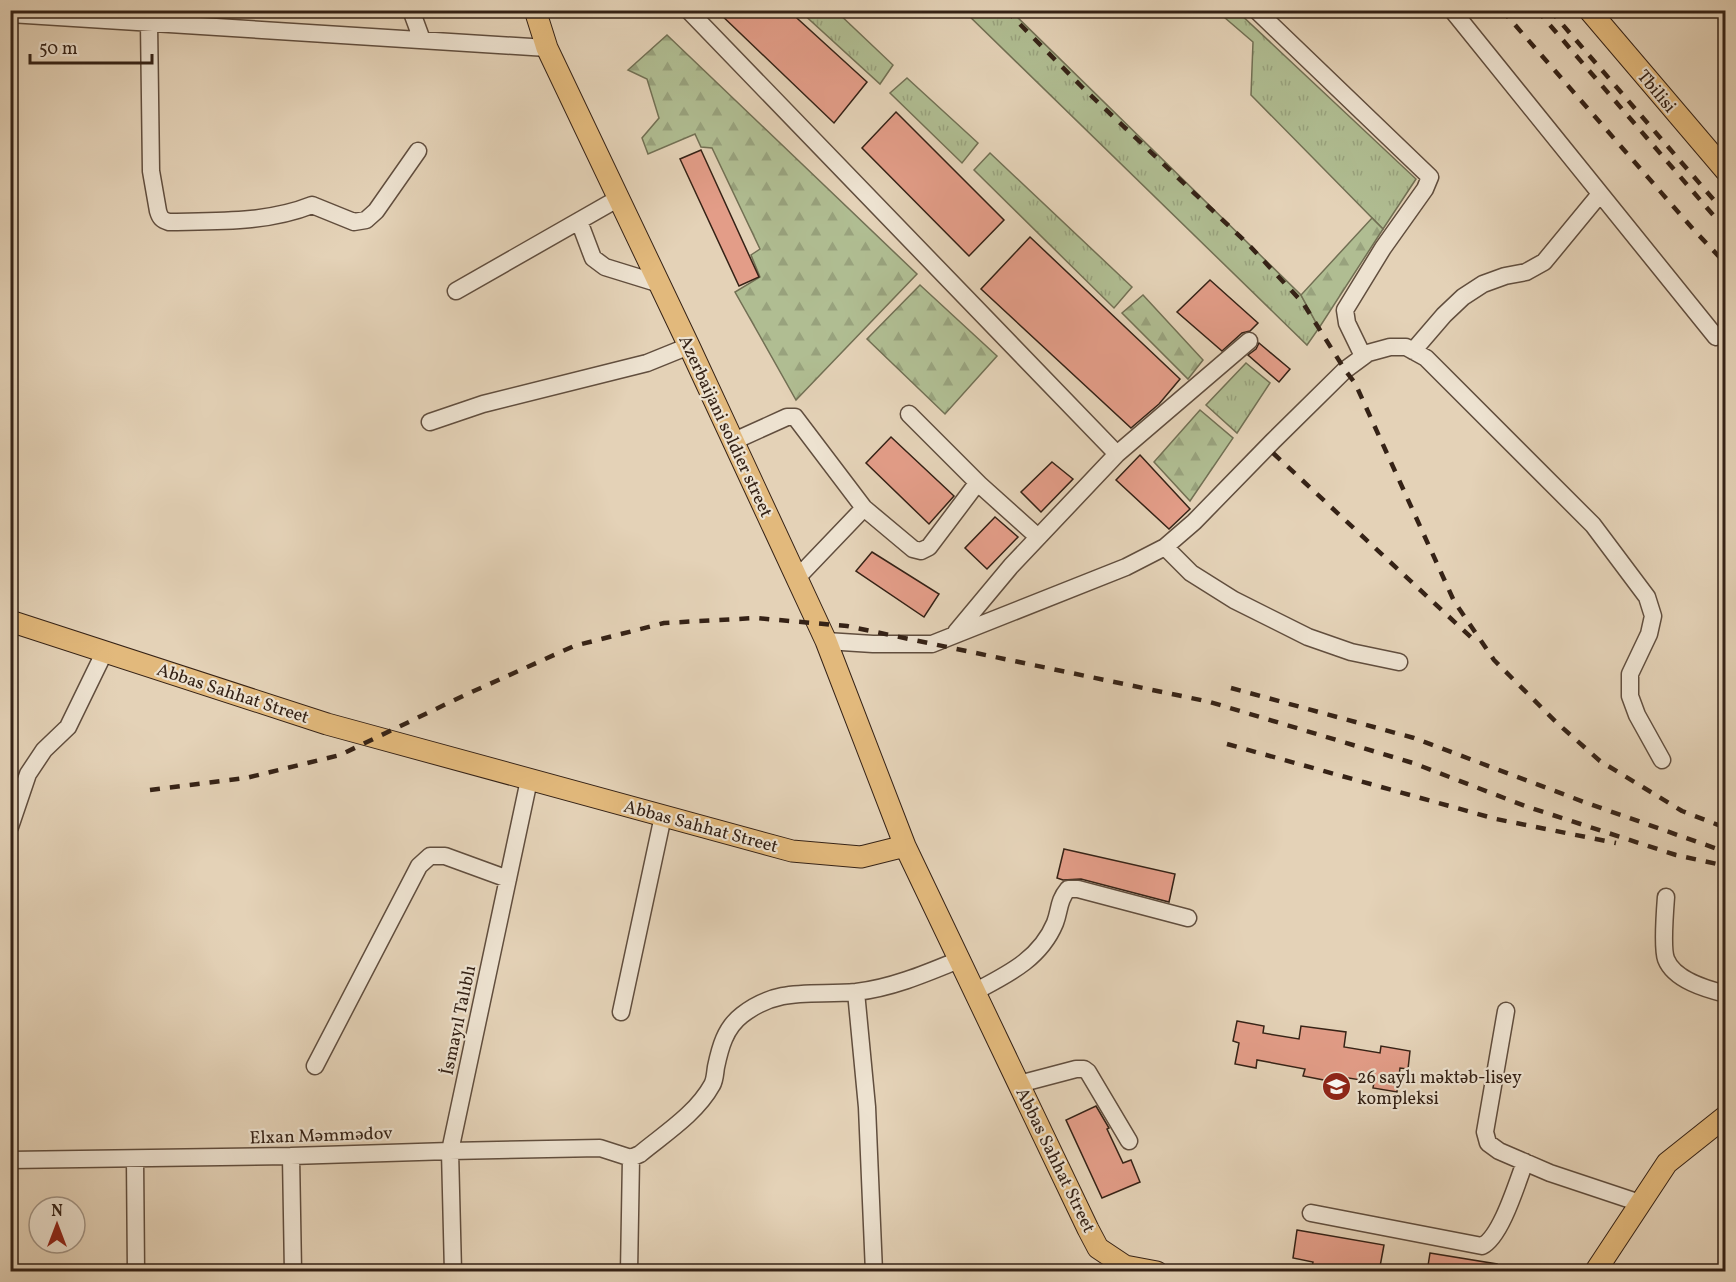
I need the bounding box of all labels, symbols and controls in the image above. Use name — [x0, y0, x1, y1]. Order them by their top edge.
scale bar — [30, 27, 152, 65]
text: 50 m — [39, 37, 78, 62]
street label: Tbilisi — [1630, 65, 1681, 119]
street label: Azerbaijani soldier street — [671, 331, 778, 522]
street label: Abbas Sahhat Street — [153, 658, 312, 731]
street label: Abbas Sahhat Street — [621, 795, 780, 860]
street label: İsmayıl Talıblı — [436, 963, 483, 1078]
place label: 26 saylı məktəb-lisey kompleksi — [1357, 1066, 1522, 1112]
school or university icon: 26 saylı məktəb-lisey kompleksi — [1320, 1071, 1352, 1103]
street label: Abbas Sahhat Street — [1009, 1084, 1101, 1237]
street label: Elxan Məmmədov — [249, 1121, 394, 1151]
north arrow — [27, 1195, 87, 1255]
text: N — [51, 1201, 63, 1223]

